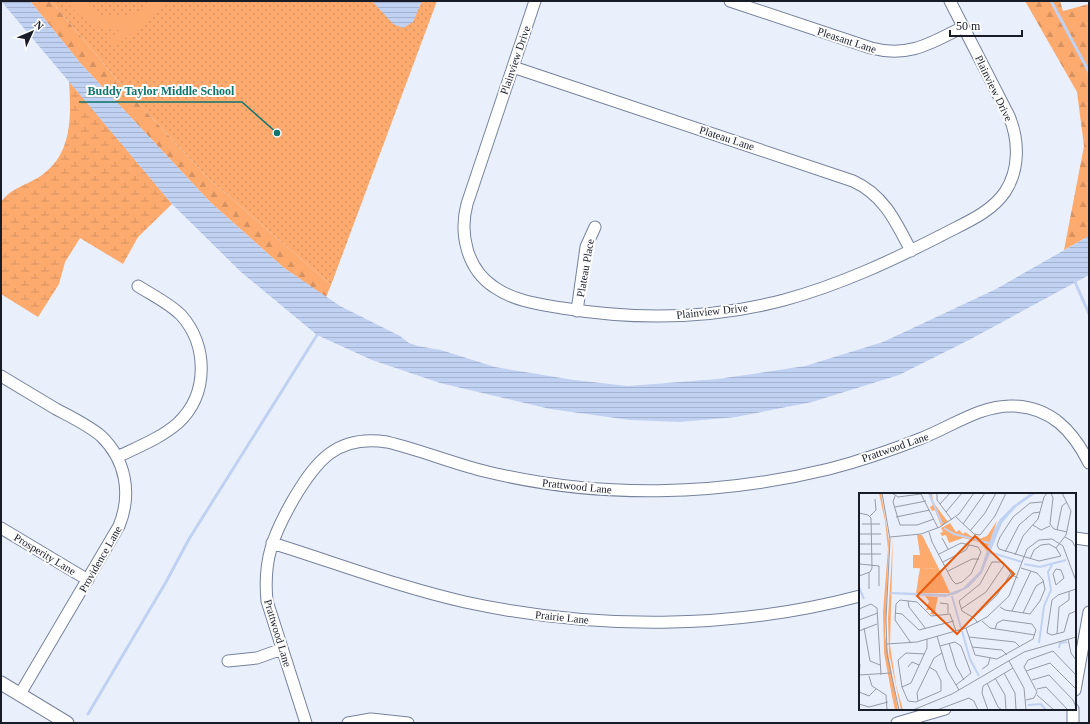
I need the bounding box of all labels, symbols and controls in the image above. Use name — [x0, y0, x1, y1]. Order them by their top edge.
north arrow — [12, 12, 52, 52]
scale bar — [950, 12, 1022, 38]
text: N — [32, 18, 46, 32]
text: 50 m — [956, 19, 981, 33]
street label: Plainview Drive — [498, 24, 532, 96]
street label: Pleasant Lane — [816, 25, 878, 55]
street label: Plainview Drive — [973, 53, 1015, 123]
callout: Buddy Taylor Middle School — [79, 78, 242, 102]
text: Buddy Taylor Middle School — [88, 84, 235, 98]
street label: Plateau Lane — [698, 123, 756, 153]
street label: Plateau Place — [574, 238, 596, 298]
street label: Plainview Drive — [676, 301, 748, 321]
street label: Prattwood Lane — [860, 430, 930, 464]
street label: Prattwood Lane — [542, 476, 613, 496]
inset map — [859, 493, 1076, 710]
street label: Providence Lane — [76, 524, 124, 594]
street label: Prosperity Lane — [12, 531, 78, 577]
street label: Prattwood Lane — [262, 598, 294, 668]
street label: Prairie Lane — [534, 608, 590, 626]

